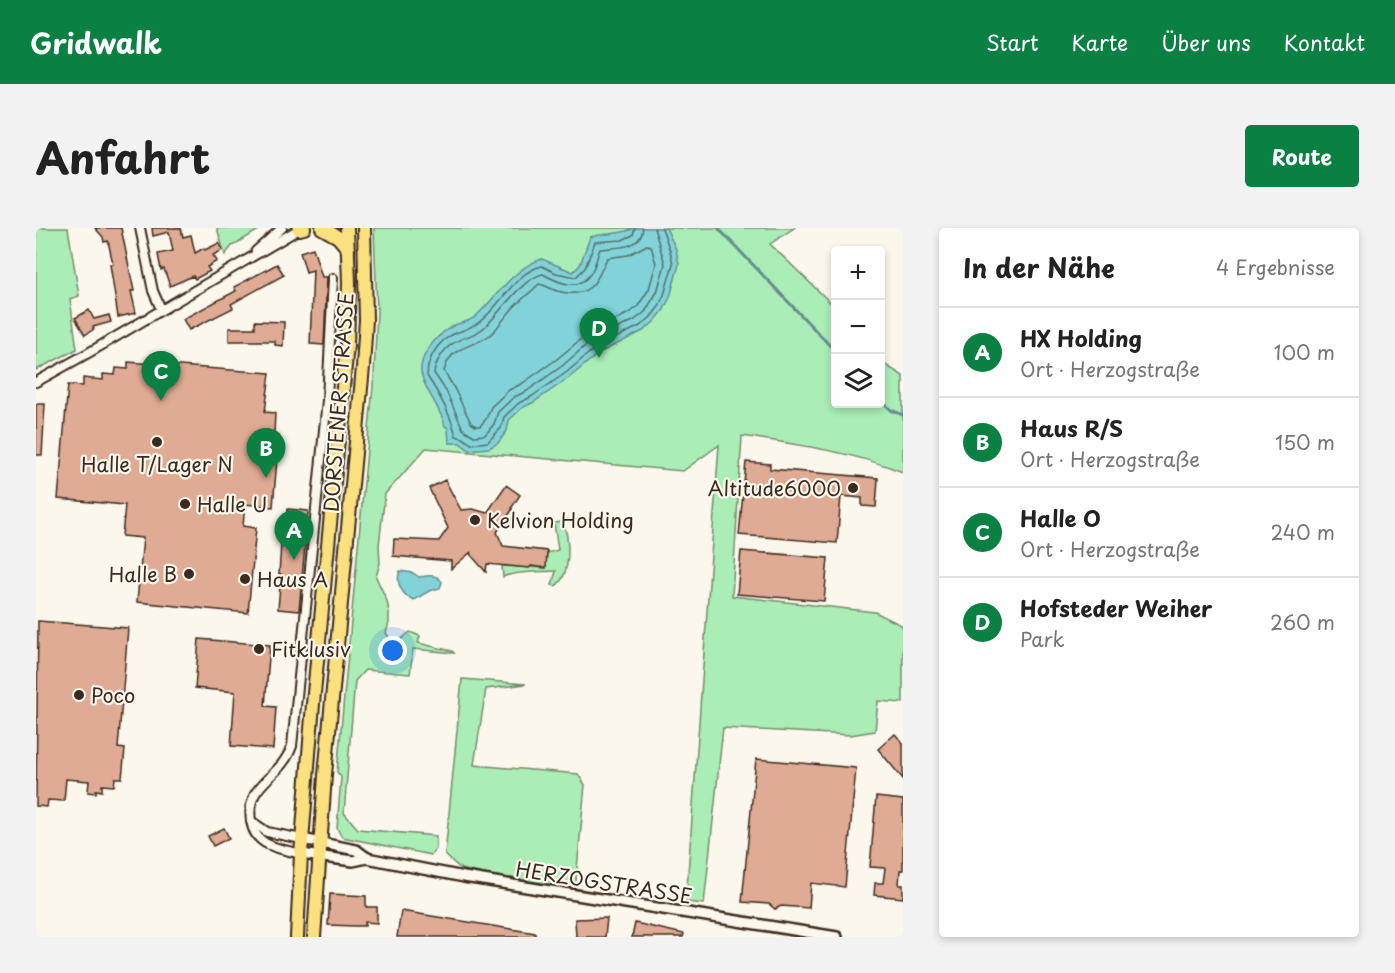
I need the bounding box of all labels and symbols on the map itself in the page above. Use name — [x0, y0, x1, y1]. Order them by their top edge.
street label: DORSTENER STRASSE — [315, 291, 361, 513]
pin: D — [580, 308, 618, 358]
pin: C — [142, 352, 180, 401]
pin: B — [246, 428, 286, 478]
marker: Halle T/Lager N — [150, 435, 164, 449]
place label: Halle T/Lager N — [81, 449, 233, 479]
place label: Altitude6000 — [708, 473, 841, 503]
marker: Altitude6000 — [846, 481, 860, 495]
place label: Halle U — [197, 489, 267, 519]
marker: Halle U — [178, 497, 192, 511]
place label: Kelvion Holding — [487, 505, 634, 535]
pin: A — [274, 510, 314, 560]
marker: Kelvion Holding — [468, 513, 482, 527]
place label: Halle B — [109, 559, 177, 589]
place label: Haus A — [257, 564, 328, 594]
marker: Halle B — [182, 567, 196, 581]
marker: Haus A — [238, 572, 252, 586]
place label: Fitklusiv — [271, 634, 350, 664]
your location — [378, 636, 407, 665]
marker: Fitklusiv — [252, 642, 266, 656]
place label: Poco — [91, 680, 135, 710]
marker: Poco — [72, 688, 86, 702]
street label: HERZOGSTRASSE — [514, 853, 694, 911]

